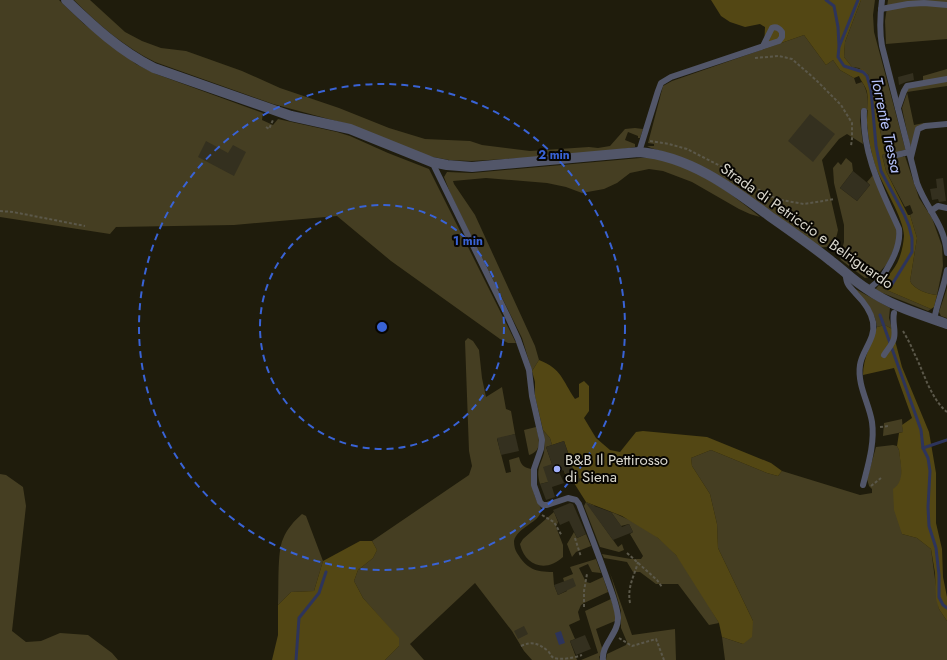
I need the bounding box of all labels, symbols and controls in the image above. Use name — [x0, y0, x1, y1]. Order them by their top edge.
water label: Torrente Tressa — [865, 75, 908, 175]
text: 2 min — [538, 146, 570, 164]
street label: Strada di Petriccio e Belriguardo — [716, 158, 898, 294]
text: 1 min — [453, 232, 483, 250]
centre of rings — [375, 320, 389, 334]
place label: B&B Il Pettirosso di Siena — [565, 449, 668, 488]
marker: B&B Il Pettirosso di Siena — [552, 464, 562, 474]

